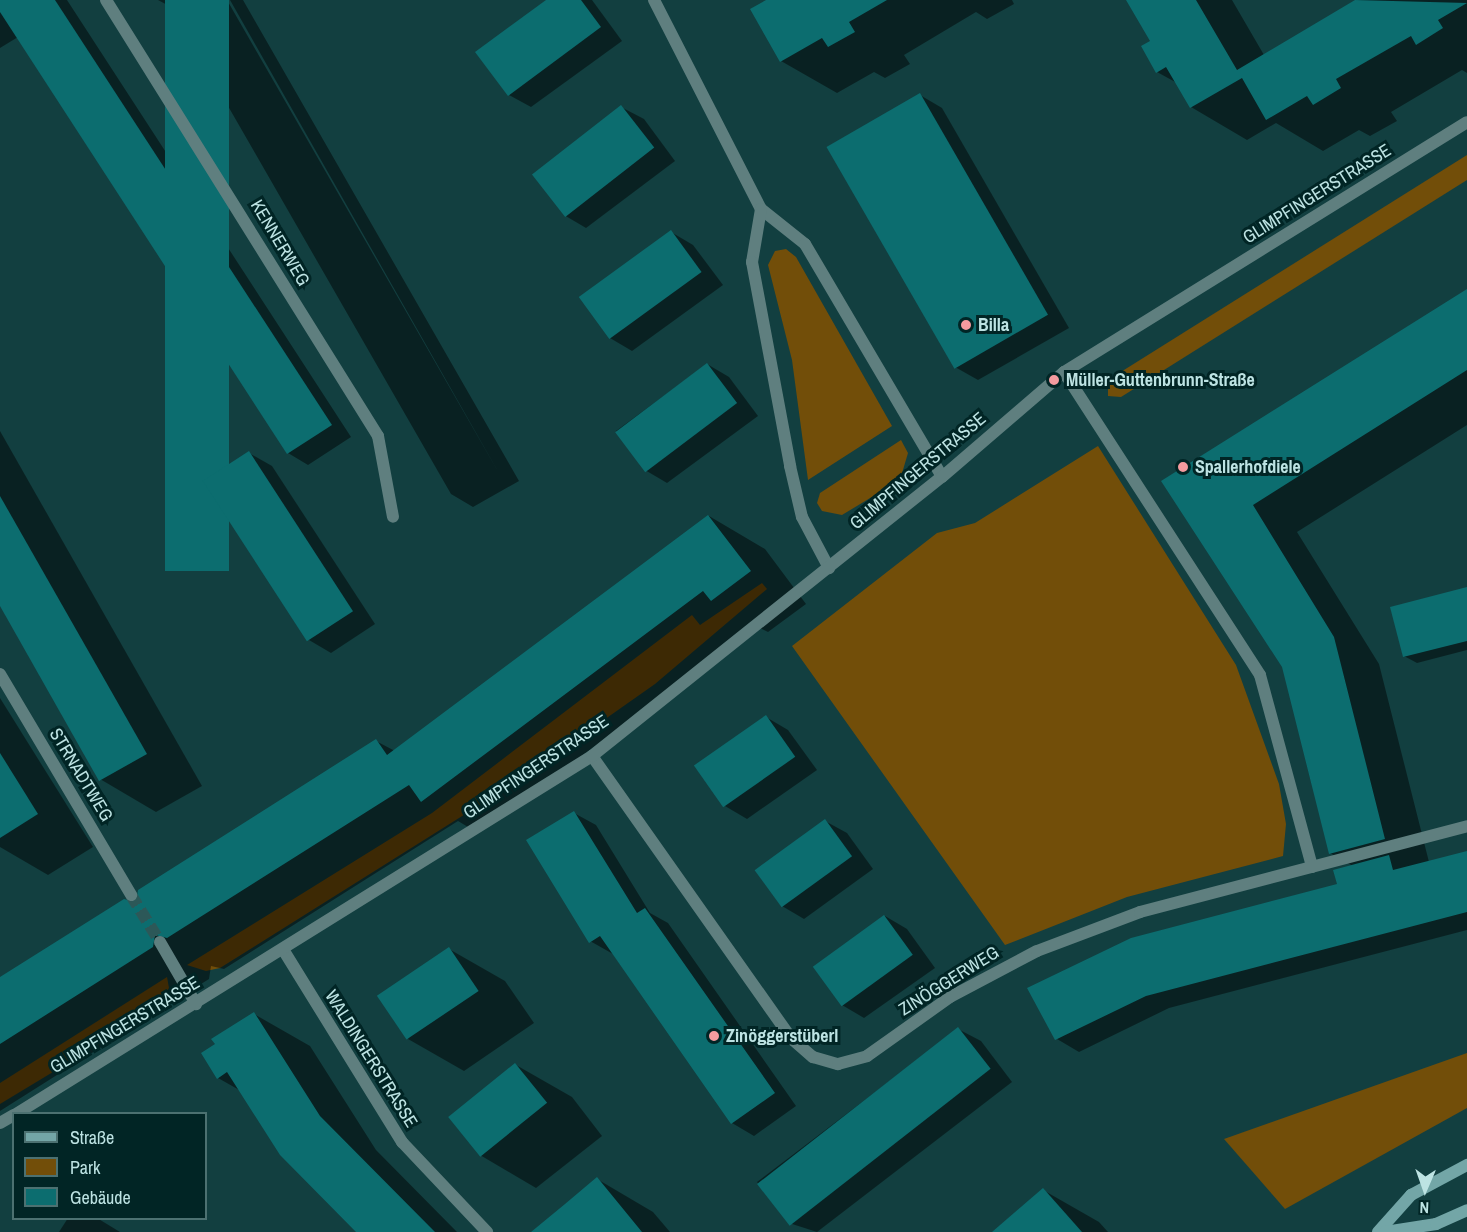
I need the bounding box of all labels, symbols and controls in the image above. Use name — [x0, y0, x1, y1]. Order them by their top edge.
street label: GLIMPFINGERSTRASSE — [1239, 140, 1395, 248]
street label: KENNERWEG — [246, 196, 314, 290]
place label: Billa — [978, 314, 1009, 336]
marker: Billa — [959, 318, 973, 332]
place label: Müller-Guttenbrunn-Straße — [1066, 369, 1255, 391]
marker: Müller-Guttenbrunn-Straße — [1047, 373, 1061, 387]
street label: GLIMPFINGERSTRASSE — [846, 408, 990, 534]
place label: Spallerhofdiele — [1195, 456, 1301, 478]
marker: Spallerhofdiele — [1176, 460, 1190, 474]
street label: GLIMPFINGERSTRASSE — [459, 710, 613, 824]
street label: STRNADTWEG — [45, 724, 117, 826]
street label: ZINÖGGERWEG — [895, 942, 1003, 1020]
street label: GLIMPFINGERSTRASSE — [46, 972, 204, 1078]
street label: WALDINGERSTRASSE — [320, 986, 422, 1132]
place label: Zinöggerstüberl — [726, 1025, 838, 1047]
marker: Zinöggerstüberl — [707, 1029, 721, 1043]
legend — [12, 1112, 207, 1220]
text: Straße — [70, 1125, 114, 1150]
text: Park — [70, 1155, 100, 1180]
north arrow — [1395, 1160, 1455, 1220]
text: Gebäude — [70, 1185, 131, 1210]
text: N — [1419, 1197, 1430, 1219]

